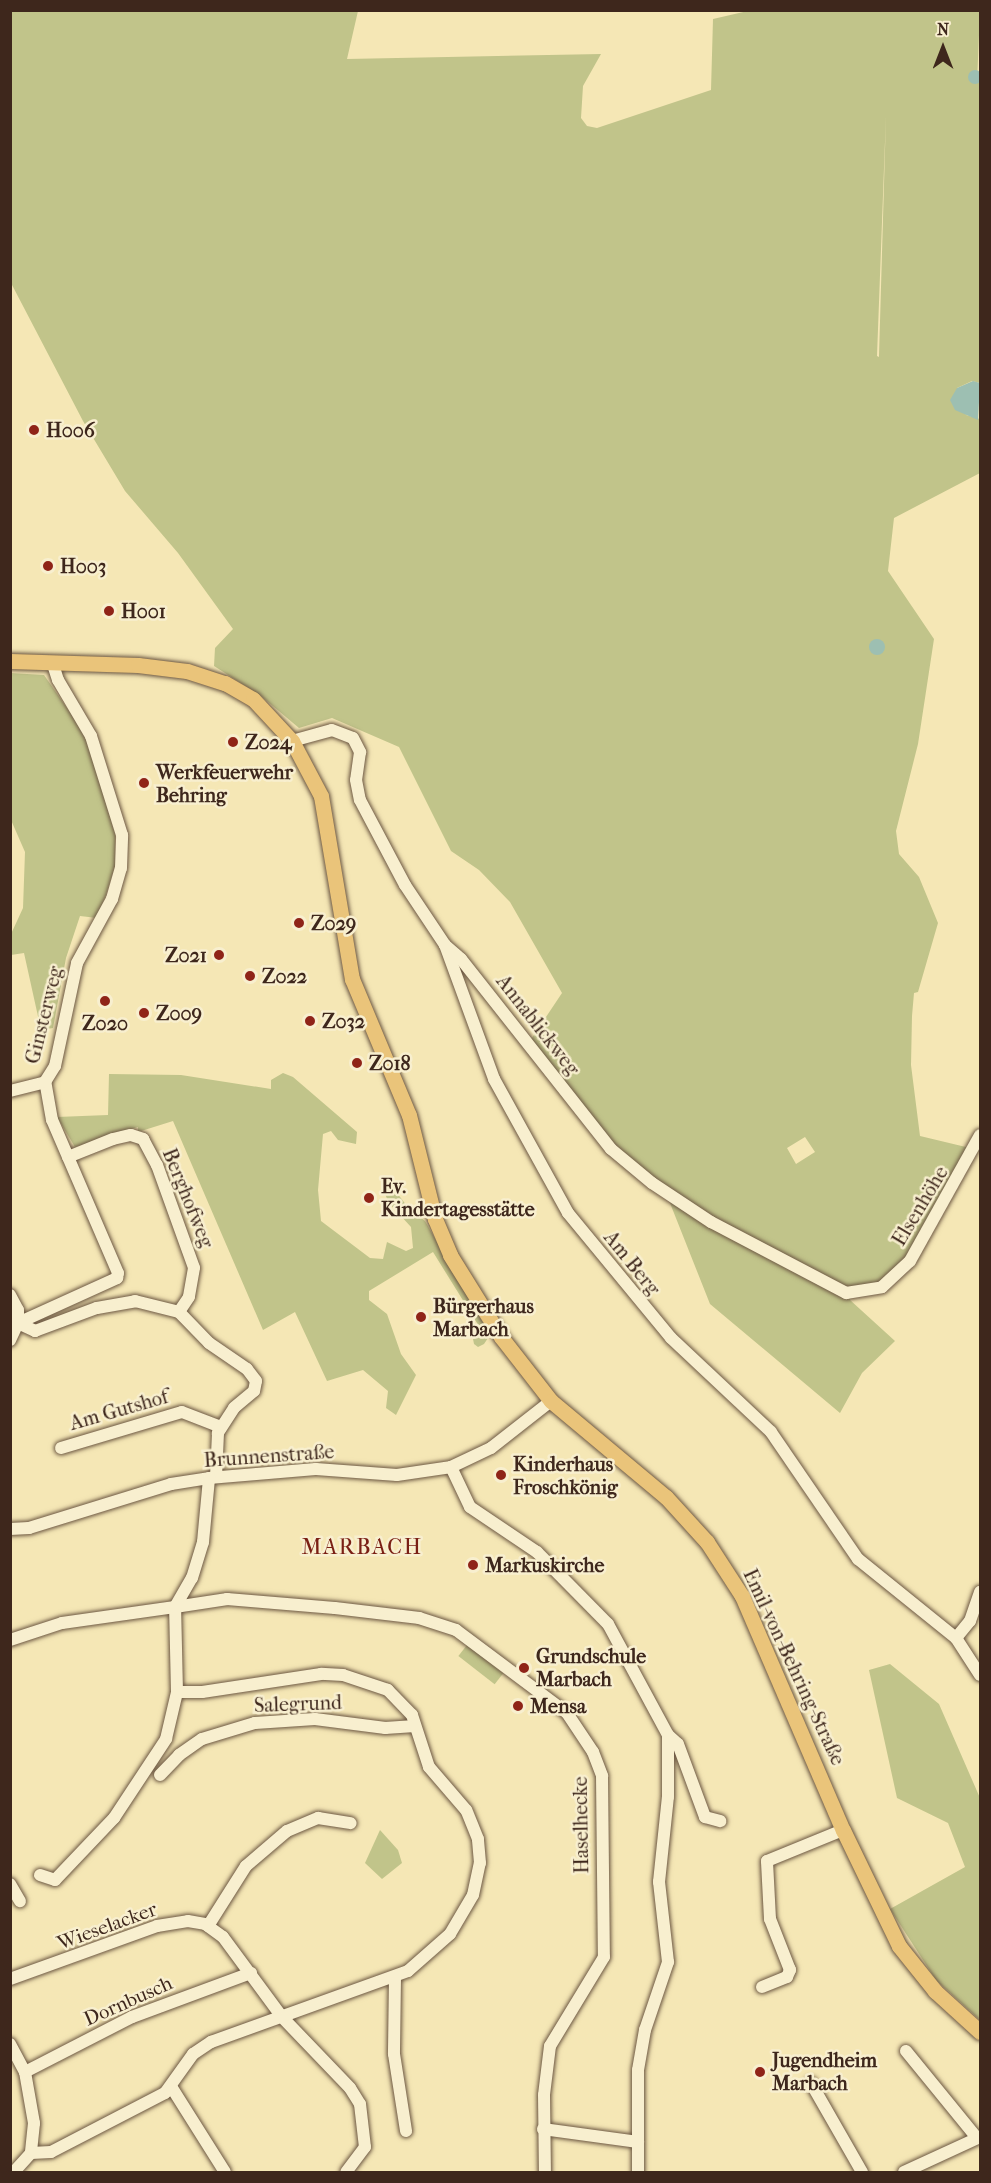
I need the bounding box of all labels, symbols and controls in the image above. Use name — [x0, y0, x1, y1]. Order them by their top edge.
north arrow — [913, 18, 973, 78]
text: N — [937, 20, 949, 39]
place label: H006 — [46, 418, 95, 442]
marker: H006 — [27, 423, 41, 437]
place label: H003 — [60, 554, 106, 578]
marker: H003 — [41, 559, 55, 573]
place label: H001 — [121, 599, 166, 623]
marker: H001 — [102, 604, 116, 618]
place label: Z024 — [245, 730, 292, 754]
marker: Z024 — [226, 735, 240, 749]
place label: Werkfeuerwehr Behring — [156, 760, 293, 807]
marker: Werkfeuerwehr Behring — [137, 776, 151, 790]
place label: Z029 — [311, 911, 356, 935]
marker: Z029 — [292, 916, 306, 930]
place label: Z021 — [165, 943, 207, 967]
marker: Z021 — [212, 948, 226, 962]
street label: Ginsterweg — [20, 964, 68, 1066]
place label: Z022 — [262, 964, 307, 988]
marker: Z022 — [243, 969, 257, 983]
street label: Annablickweg — [491, 970, 585, 1080]
marker: Z020 — [98, 994, 112, 1008]
place label: Z009 — [156, 1001, 202, 1025]
marker: Z009 — [137, 1006, 151, 1020]
place label: Z032 — [322, 1009, 365, 1033]
place label: Z020 — [82, 1011, 128, 1035]
marker: Z032 — [303, 1014, 317, 1028]
place label: Z018 — [369, 1051, 411, 1075]
marker: Z018 — [350, 1056, 364, 1070]
street label: Berghofweg — [157, 1145, 219, 1251]
street label: Elsenhöhe — [887, 1162, 953, 1250]
place label: Ev. Kindertagesstätte — [381, 1174, 535, 1221]
marker: Ev. Kindertagesstätte — [362, 1191, 376, 1205]
street label: Am Berg — [599, 1226, 665, 1300]
place label: Bürgerhaus Marbach — [433, 1294, 534, 1341]
marker: Bürgerhaus Marbach — [414, 1310, 428, 1324]
street label: Am Gutshof — [67, 1384, 171, 1436]
street label: Brunnenstraße — [203, 1439, 335, 1473]
place label: Kinderhaus Froschkönig — [513, 1452, 618, 1499]
marker: Kinderhaus Froschkönig — [494, 1468, 508, 1482]
district label: MARBACH — [301, 1535, 423, 1561]
place label: Markuskirche — [485, 1553, 604, 1577]
marker: Markuskirche — [466, 1558, 480, 1572]
street label: Emil-von-Behring-Straße — [738, 1565, 850, 1769]
place label: Grundschule Marbach — [536, 1644, 646, 1691]
marker: Grundschule Marbach — [517, 1661, 531, 1675]
street label: Salegrund — [254, 1690, 342, 1718]
place label: Mensa — [530, 1694, 586, 1718]
marker: Mensa — [511, 1699, 525, 1713]
street label: Haselhecke — [568, 1776, 594, 1874]
street label: Wieselacker — [54, 1897, 160, 1955]
street label: Dornbusch — [80, 1971, 176, 2031]
place label: Jugendheim Marbach — [772, 2048, 877, 2095]
marker: Jugendheim Marbach — [753, 2065, 767, 2079]

